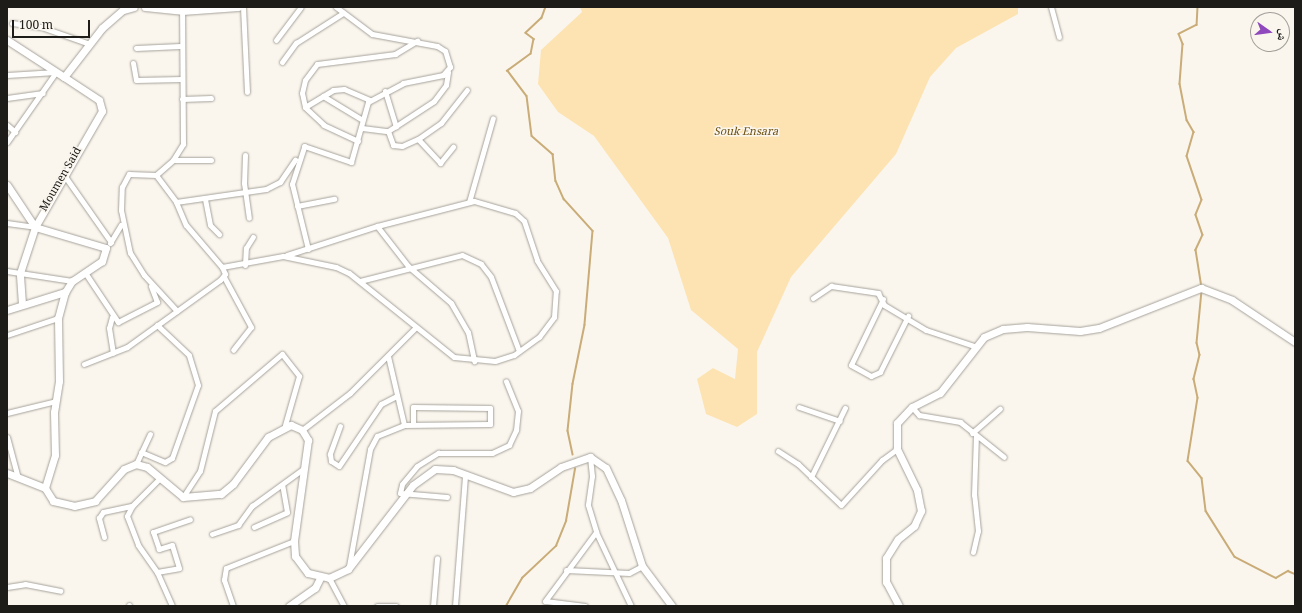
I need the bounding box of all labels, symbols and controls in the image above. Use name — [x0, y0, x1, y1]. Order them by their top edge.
scale bar — [14, 12, 92, 38]
north arrow — [1250, 12, 1290, 52]
text: 100 m — [19, 16, 53, 37]
text: ش — [1271, 27, 1292, 43]
park label: Souk Ensara — [714, 126, 778, 140]
street label: Moumen Said — [38, 146, 86, 214]

